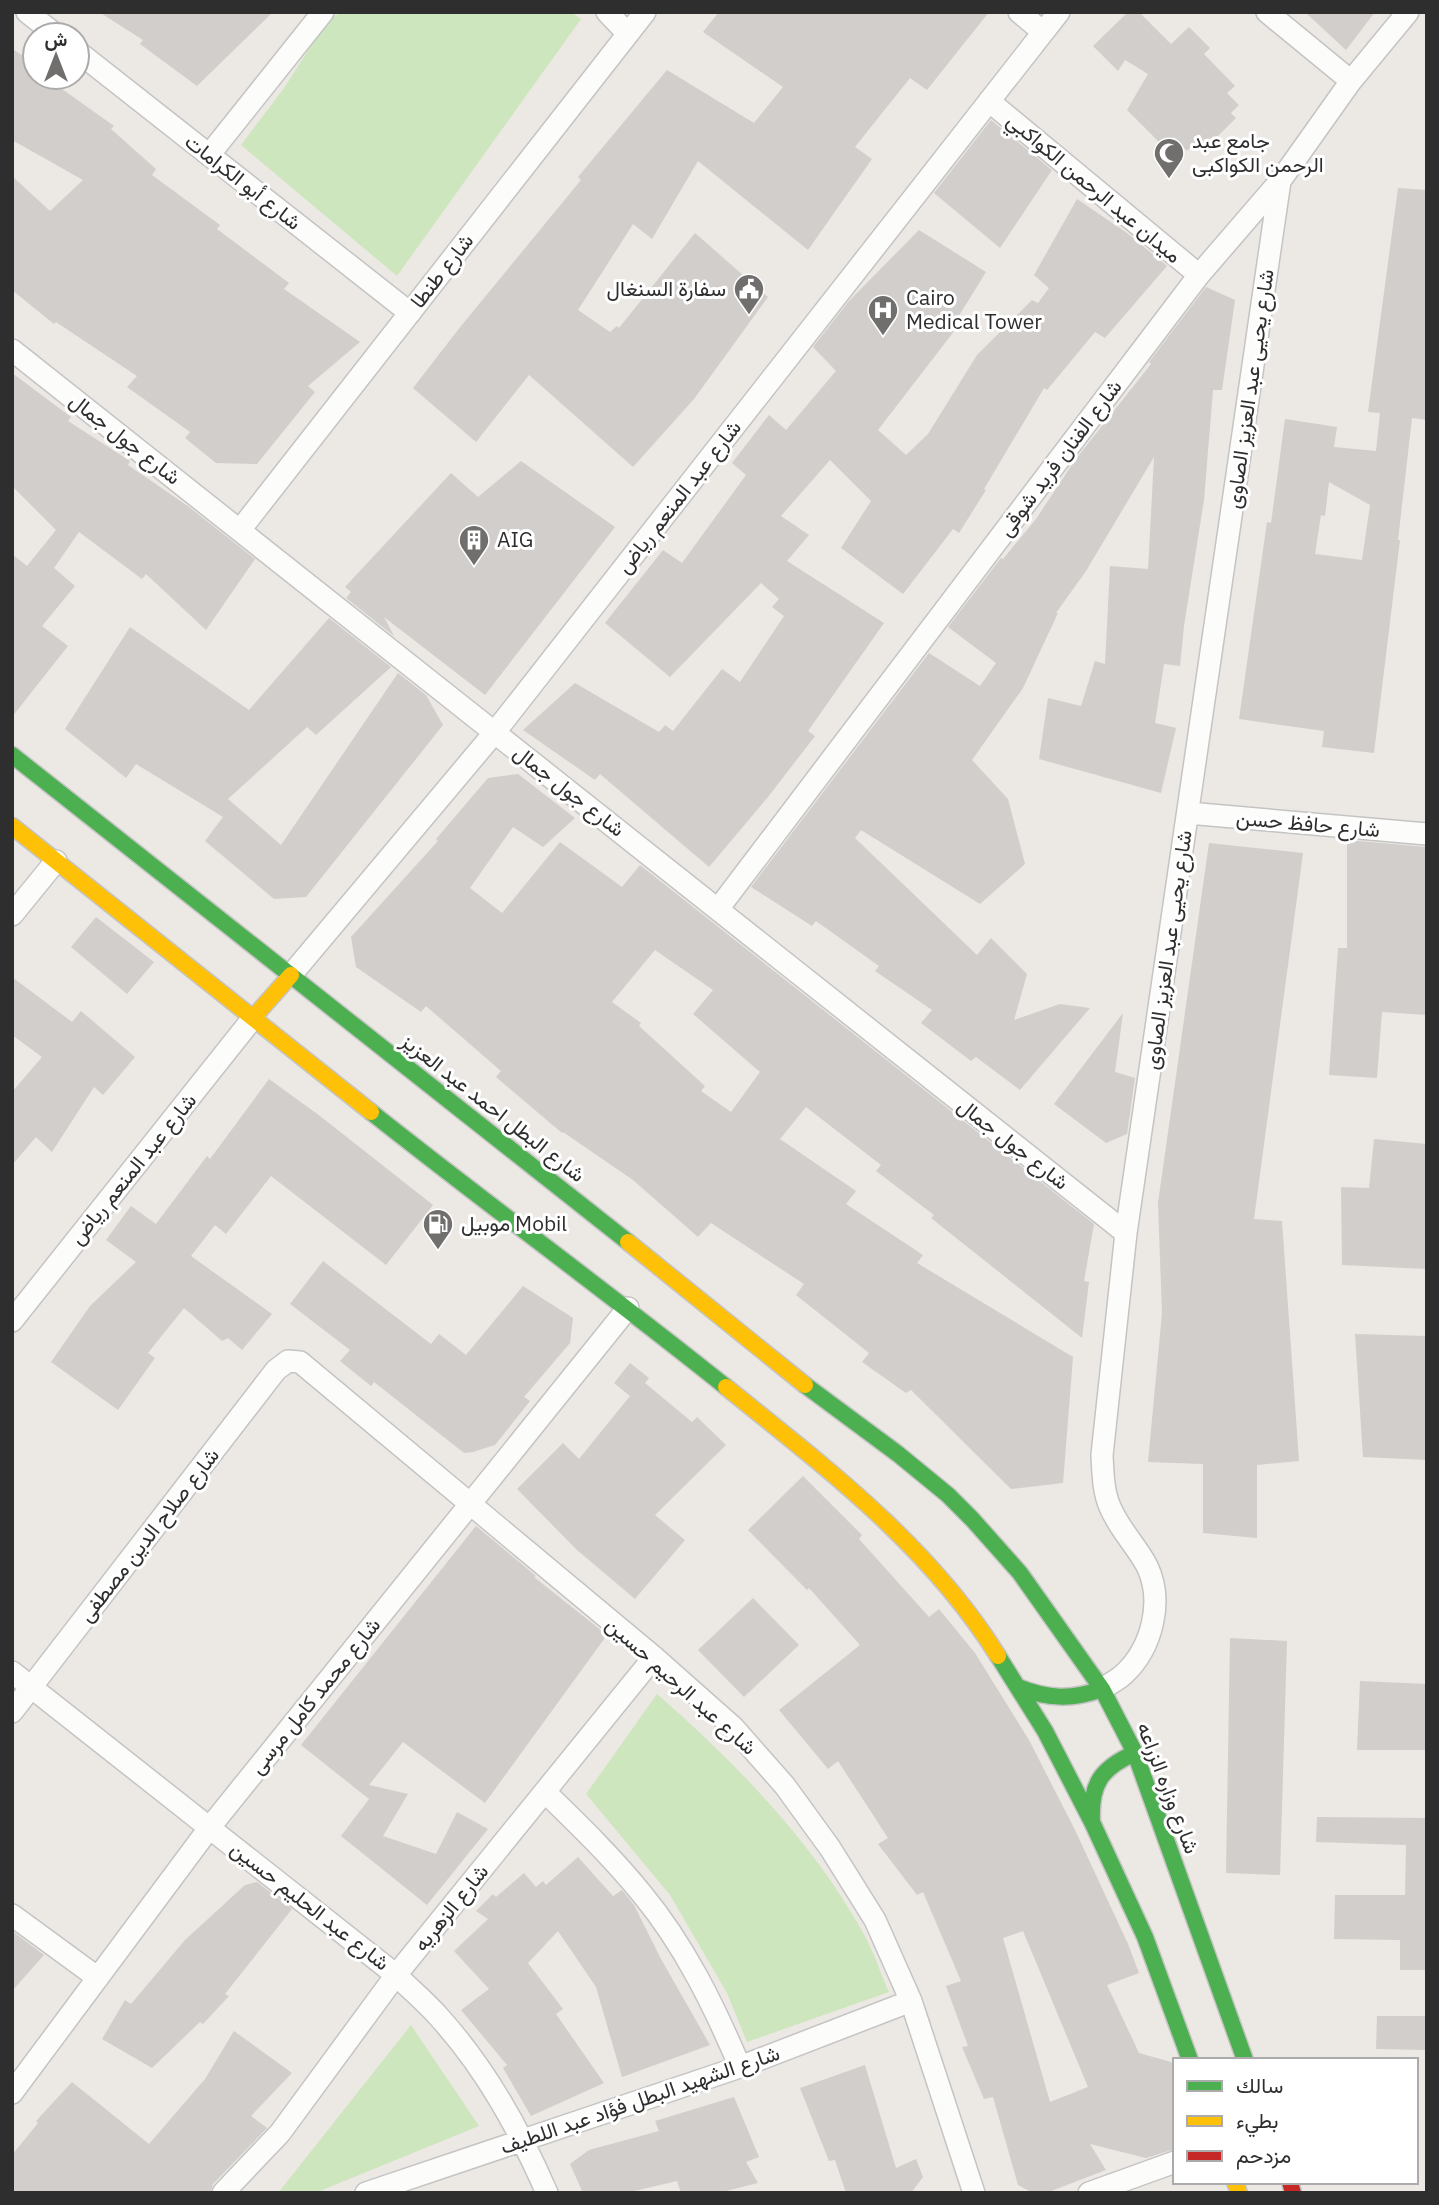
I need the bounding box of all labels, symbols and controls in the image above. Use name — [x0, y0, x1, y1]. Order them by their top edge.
north arrow — [21, 21, 91, 91]
text: ش — [45, 27, 68, 51]
street label: ميدان عبد الرحمن الكواكبي — [999, 106, 1188, 272]
place label: جامع عبد الرحمن الكواكبى — [1192, 126, 1324, 178]
street label: شارع أبو الكرامات — [179, 127, 308, 236]
mosque icon: جامع عبد الرحمن الكواكبى — [1152, 136, 1186, 180]
street label: شارع طنطا — [403, 227, 480, 314]
street label: شارع يحيى عبد العزيز الصاوى — [1218, 267, 1281, 511]
public building icon: سفارة السنغال — [732, 272, 766, 316]
place label: سفارة السنغال — [607, 274, 726, 302]
place label: Cairo Medical Tower — [906, 283, 1042, 335]
hospital icon: Cairo Medical Tower — [866, 293, 900, 337]
street label: شارع الفنان فريد شوقى — [991, 373, 1128, 542]
street label: شارع جول جمال — [64, 386, 187, 491]
street label: شارع عبد المنعم رياض — [610, 414, 748, 579]
building icon: AIG — [457, 523, 491, 567]
place label: AIG — [497, 525, 533, 553]
street label: شارع جول جمال — [508, 738, 631, 843]
street label: شارع حافظ حسن — [1235, 803, 1381, 844]
street label: شارع يحيى عبد العزيز الصاوى — [1136, 828, 1199, 1072]
street label: شارع البطل احمد عبد العزيز — [394, 1026, 591, 1189]
street label: شارع عبد المنعم رياض — [62, 1087, 203, 1251]
street label: شارع جول جمال — [952, 1091, 1075, 1196]
fuel station icon: موبيل Mobil — [421, 1207, 455, 1251]
place label: موبيل Mobil — [461, 1209, 567, 1237]
street label: شارع صلاح الدين مصطفى — [71, 1442, 226, 1628]
street label: شارع عبد الرحيم حسين — [599, 1610, 763, 1761]
street label: شارع محمد كامل مرسى — [242, 1611, 387, 1780]
street label: شارع وزاره الزراعه — [1130, 1718, 1207, 1858]
street label: شارع عبد الحليم حسين — [225, 1834, 396, 1977]
street label: شارع الزهريه — [406, 1858, 495, 1958]
street label: شارع الشهيد البطل فؤاد عبد اللطيف — [496, 2038, 783, 2161]
legend — [1173, 2058, 1418, 2184]
text: سالك — [1236, 2071, 1283, 2099]
text: بطيء — [1236, 2106, 1279, 2138]
text: مزدحم — [1236, 2141, 1291, 2170]

